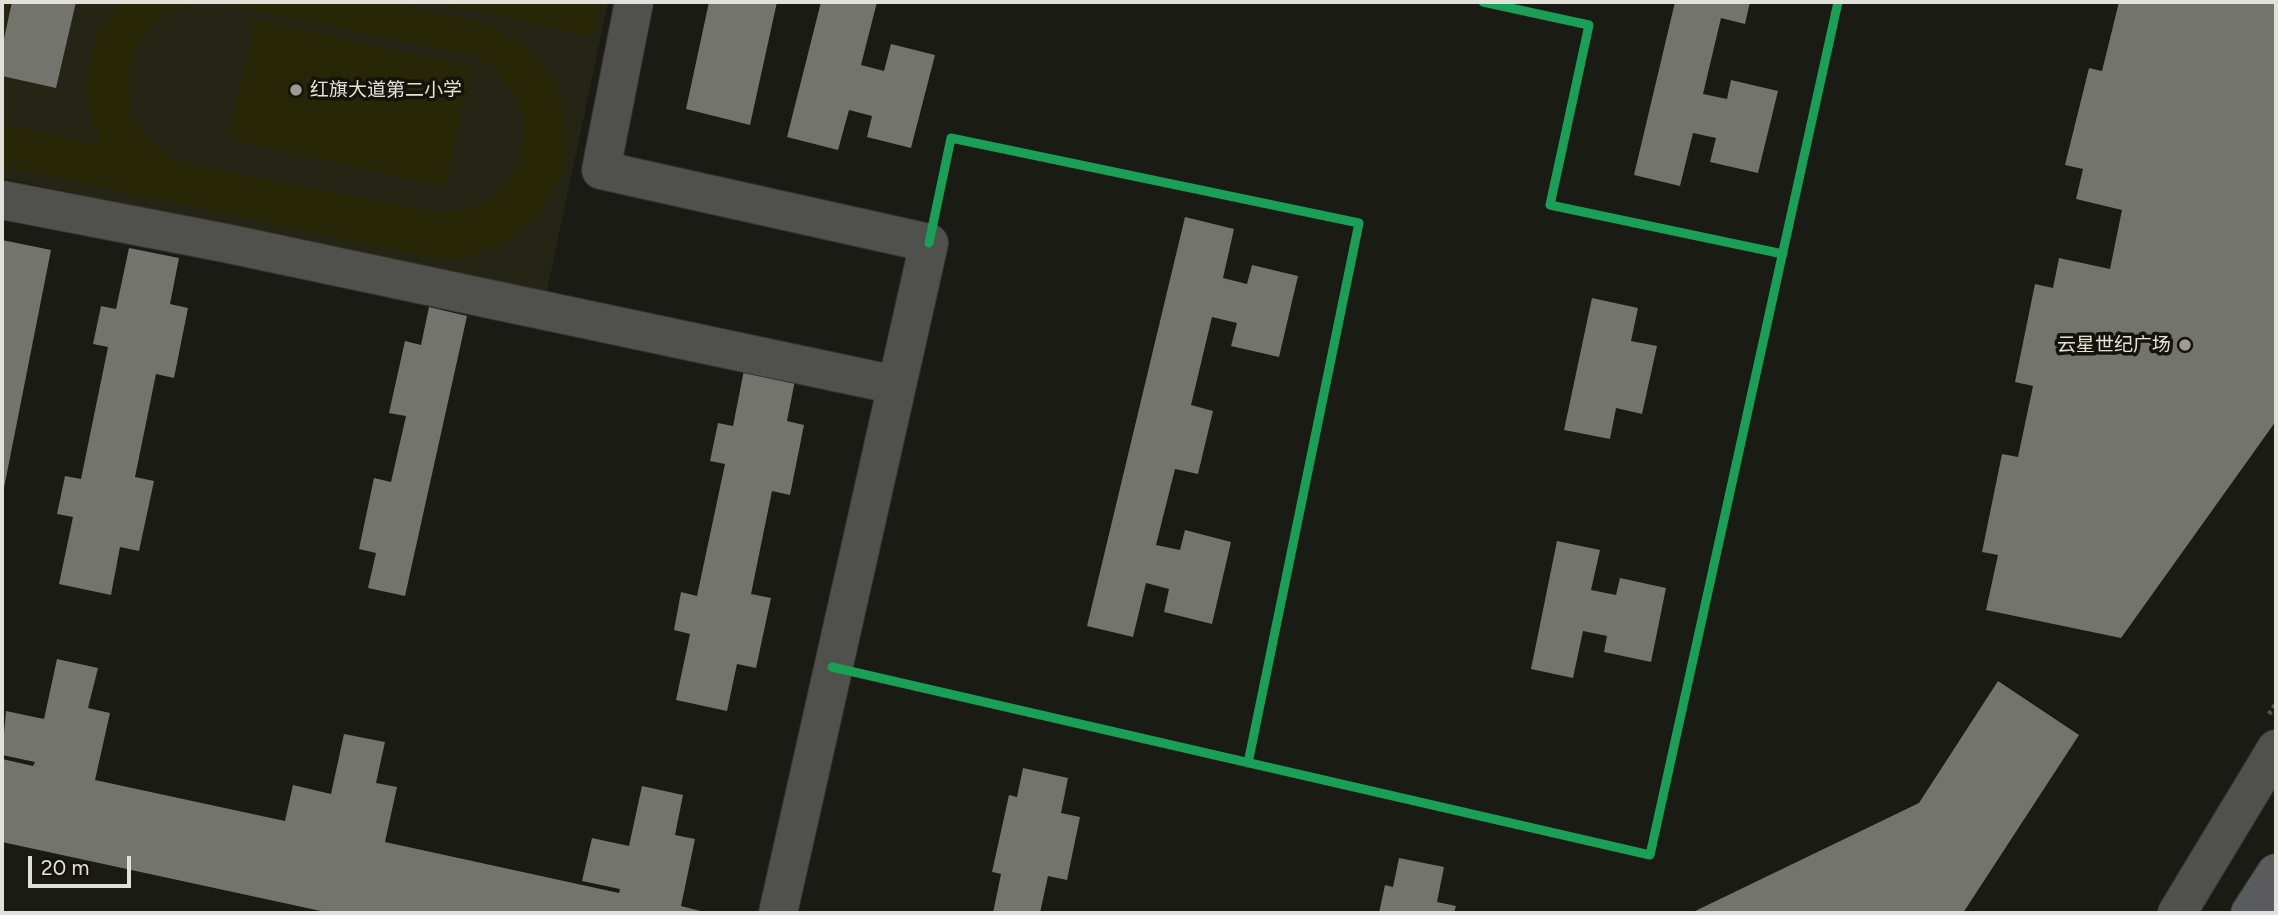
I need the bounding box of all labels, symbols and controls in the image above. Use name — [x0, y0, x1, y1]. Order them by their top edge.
place label: 红旗大道第二小学 — [310, 79, 462, 101]
marker: 红旗大道第二小学 — [288, 82, 304, 98]
place label: 云星世纪广场 — [2057, 334, 2171, 356]
marker: 云星世纪广场 — [2177, 337, 2193, 353]
scale bar — [32, 842, 135, 886]
text: 20 m — [41, 855, 89, 880]

